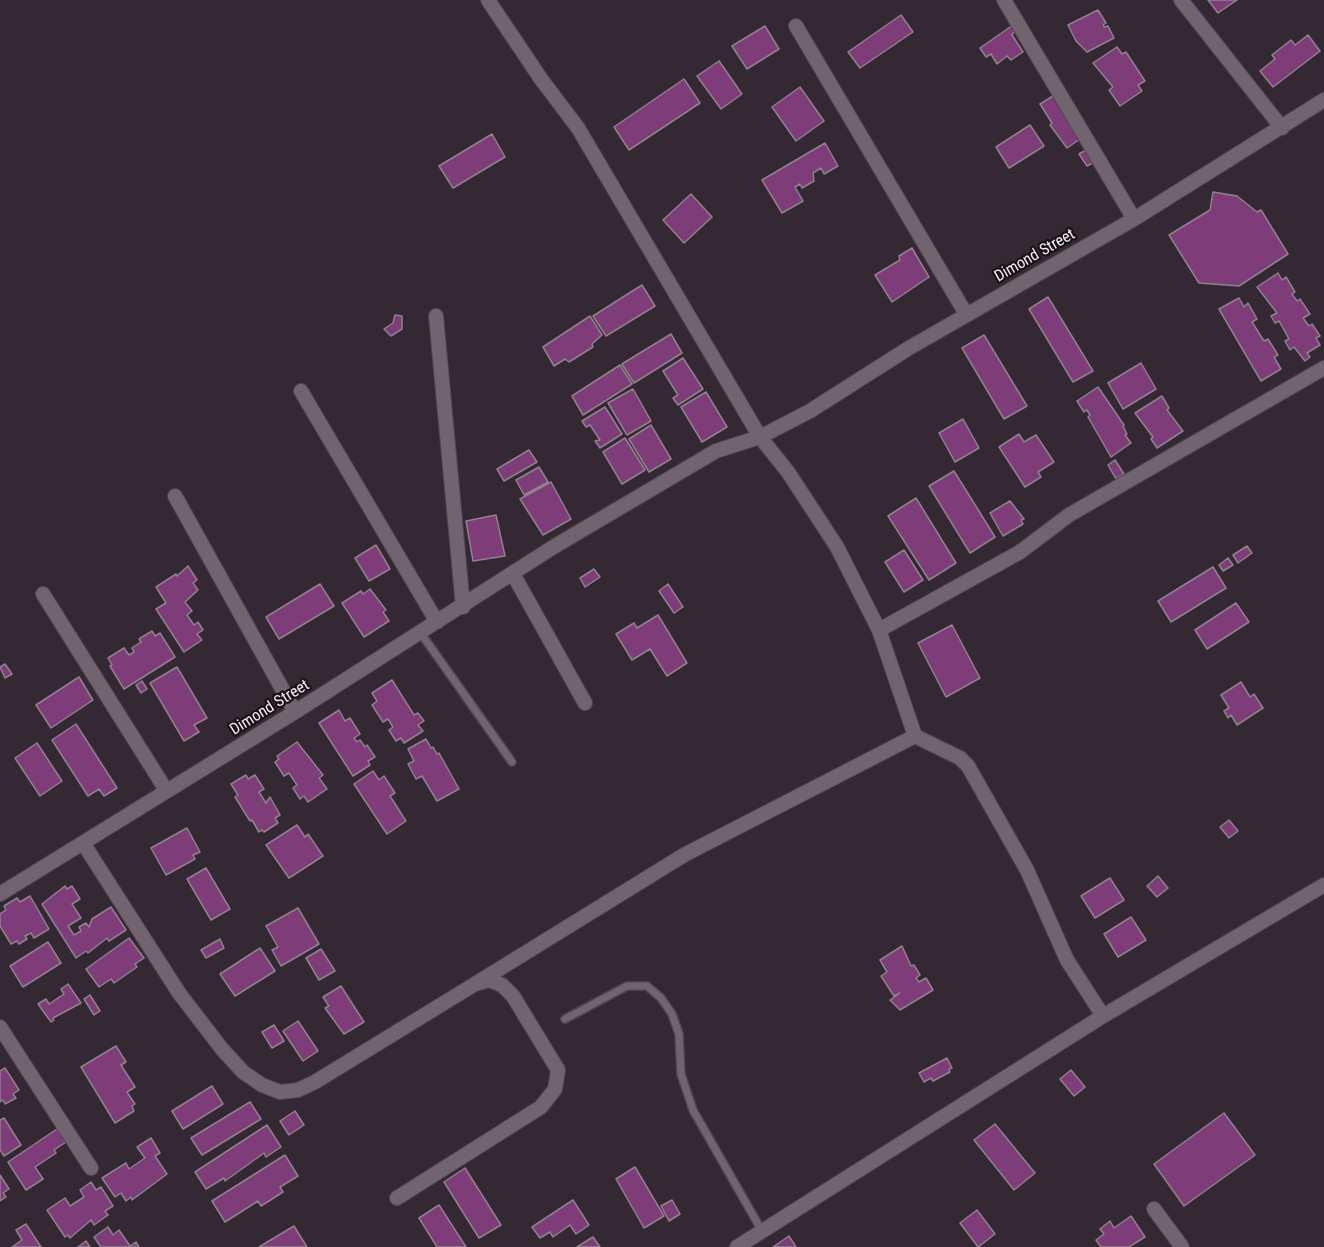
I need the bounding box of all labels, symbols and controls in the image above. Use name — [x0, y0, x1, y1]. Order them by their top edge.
street label: Dimond Street — [991, 225, 1079, 287]
street label: Dimond Street — [227, 676, 313, 740]

